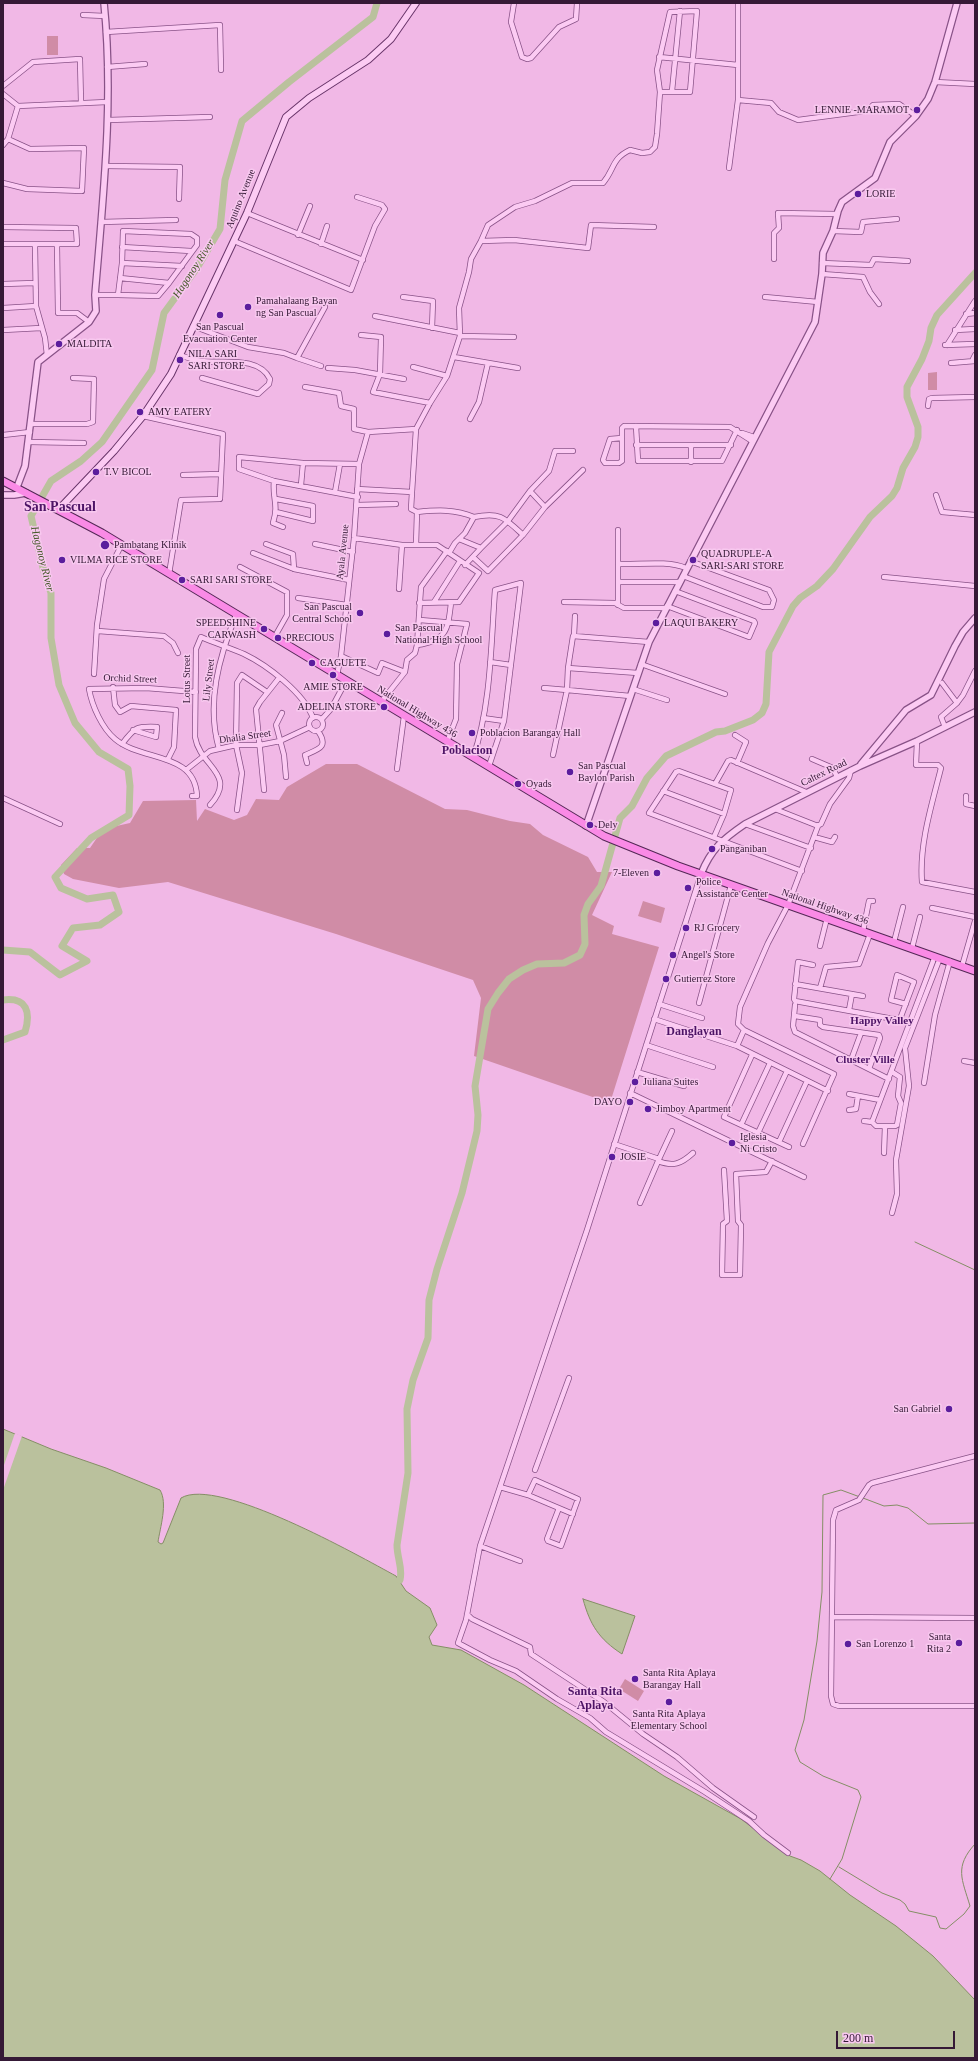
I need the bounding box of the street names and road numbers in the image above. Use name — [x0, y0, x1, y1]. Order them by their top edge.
street label: Aquino Avenue — [224, 168, 258, 230]
street label: Ayala Avenue — [334, 524, 352, 580]
street label: Lotus Street — [181, 655, 193, 703]
street label: Lily Street — [200, 658, 218, 702]
street label: Orchid Street — [103, 672, 157, 686]
street label: National Highway 436 — [375, 683, 459, 741]
street label: Dhalia Street — [218, 727, 272, 747]
street label: Caltex Road — [799, 757, 849, 789]
street label: National Highway 436 — [780, 886, 870, 928]

